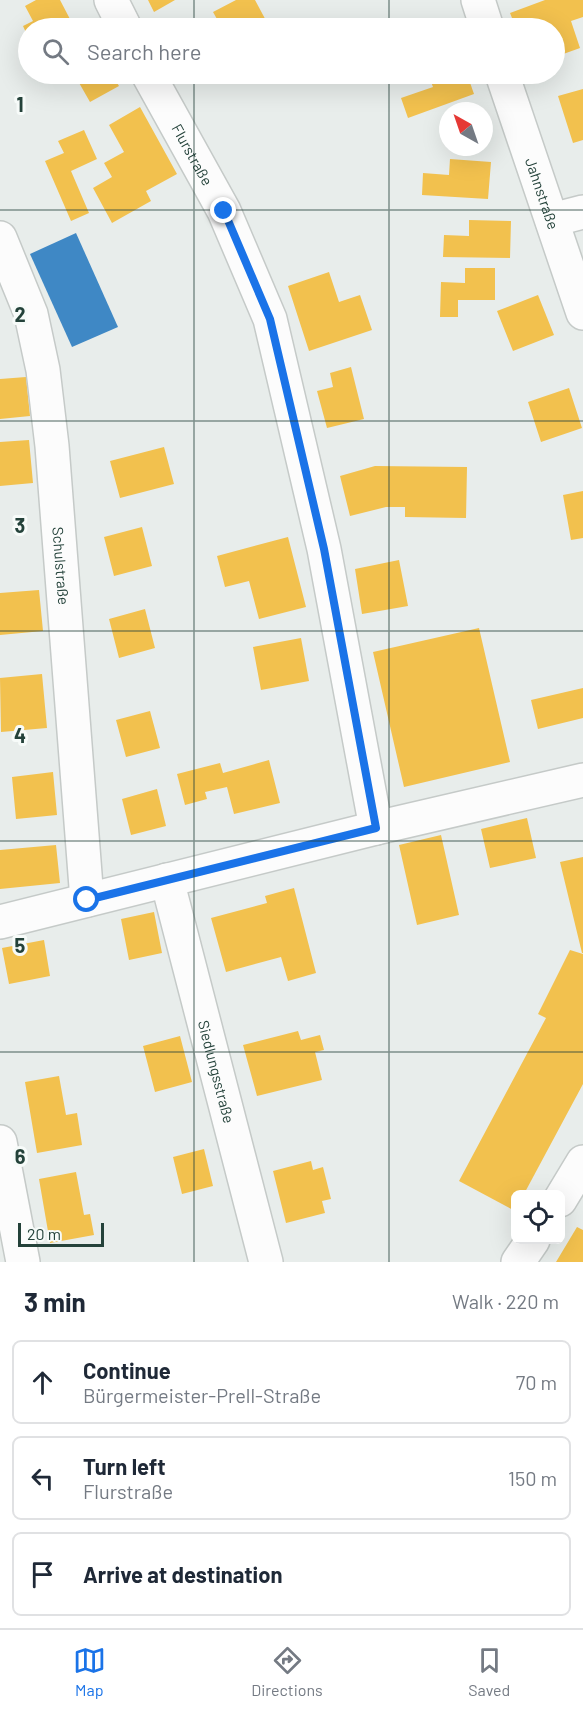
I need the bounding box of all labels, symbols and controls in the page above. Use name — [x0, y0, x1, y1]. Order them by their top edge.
search box — [18, 18, 565, 84]
icon: search — [39, 35, 72, 68]
text: Search here — [87, 38, 201, 64]
text: 1 — [16, 92, 24, 116]
north arrow — [439, 102, 493, 156]
street label: Flurstraße — [168, 121, 217, 188]
street label: Jahnstraße — [522, 155, 563, 232]
route end — [210, 197, 236, 223]
text: 2 — [14, 302, 26, 326]
text: 3 — [15, 513, 25, 537]
street label: Schulstraße — [49, 526, 73, 605]
text: 4 — [14, 723, 26, 747]
route start — [73, 886, 99, 912]
text: 5 — [15, 933, 26, 957]
street label: Siedlungsstraße — [195, 1018, 239, 1125]
text: 6 — [15, 1144, 26, 1168]
map controls — [511, 1190, 565, 1244]
button: locate — [511, 1190, 565, 1244]
scale bar — [18, 1220, 104, 1248]
text: 20 m — [27, 1224, 61, 1243]
text: 3 min — [24, 1286, 86, 1317]
text: Walk · 220 m — [452, 1289, 559, 1313]
text: Continue — [83, 1357, 171, 1383]
icon: ahead — [26, 1366, 59, 1399]
text: 70 m — [516, 1370, 557, 1394]
text: Bürgermeister-Prell-Straße — [83, 1383, 321, 1407]
text: Turn left — [83, 1453, 166, 1479]
icon: left — [26, 1462, 59, 1495]
text: 150 m — [508, 1466, 557, 1490]
text: Flurstraße — [83, 1479, 173, 1503]
icon: arrive — [26, 1558, 59, 1591]
text: Arrive at destination — [83, 1561, 282, 1587]
tab: Map — [73, 1644, 106, 1699]
tab: Directions — [251, 1644, 323, 1699]
tab: Saved — [468, 1644, 510, 1699]

